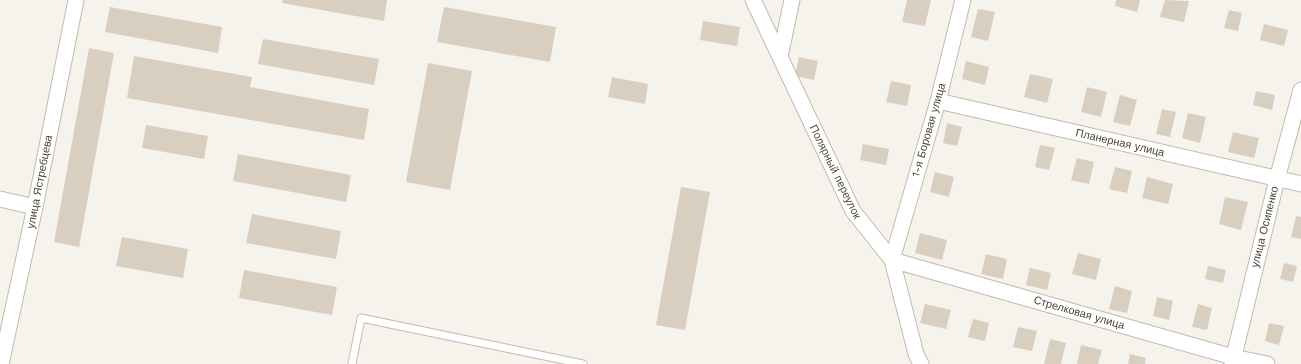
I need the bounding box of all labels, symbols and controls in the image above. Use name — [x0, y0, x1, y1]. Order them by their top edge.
street label: 1-я Боровая улица — [909, 82, 949, 178]
street label: Полярный переулок — [806, 123, 864, 221]
street label: Планерная улица — [1074, 126, 1166, 160]
street label: улица Ястребцева — [24, 134, 56, 230]
street label: улица Осипенко — [1249, 185, 1281, 269]
street label: Стрелковая улица — [1032, 294, 1126, 332]

